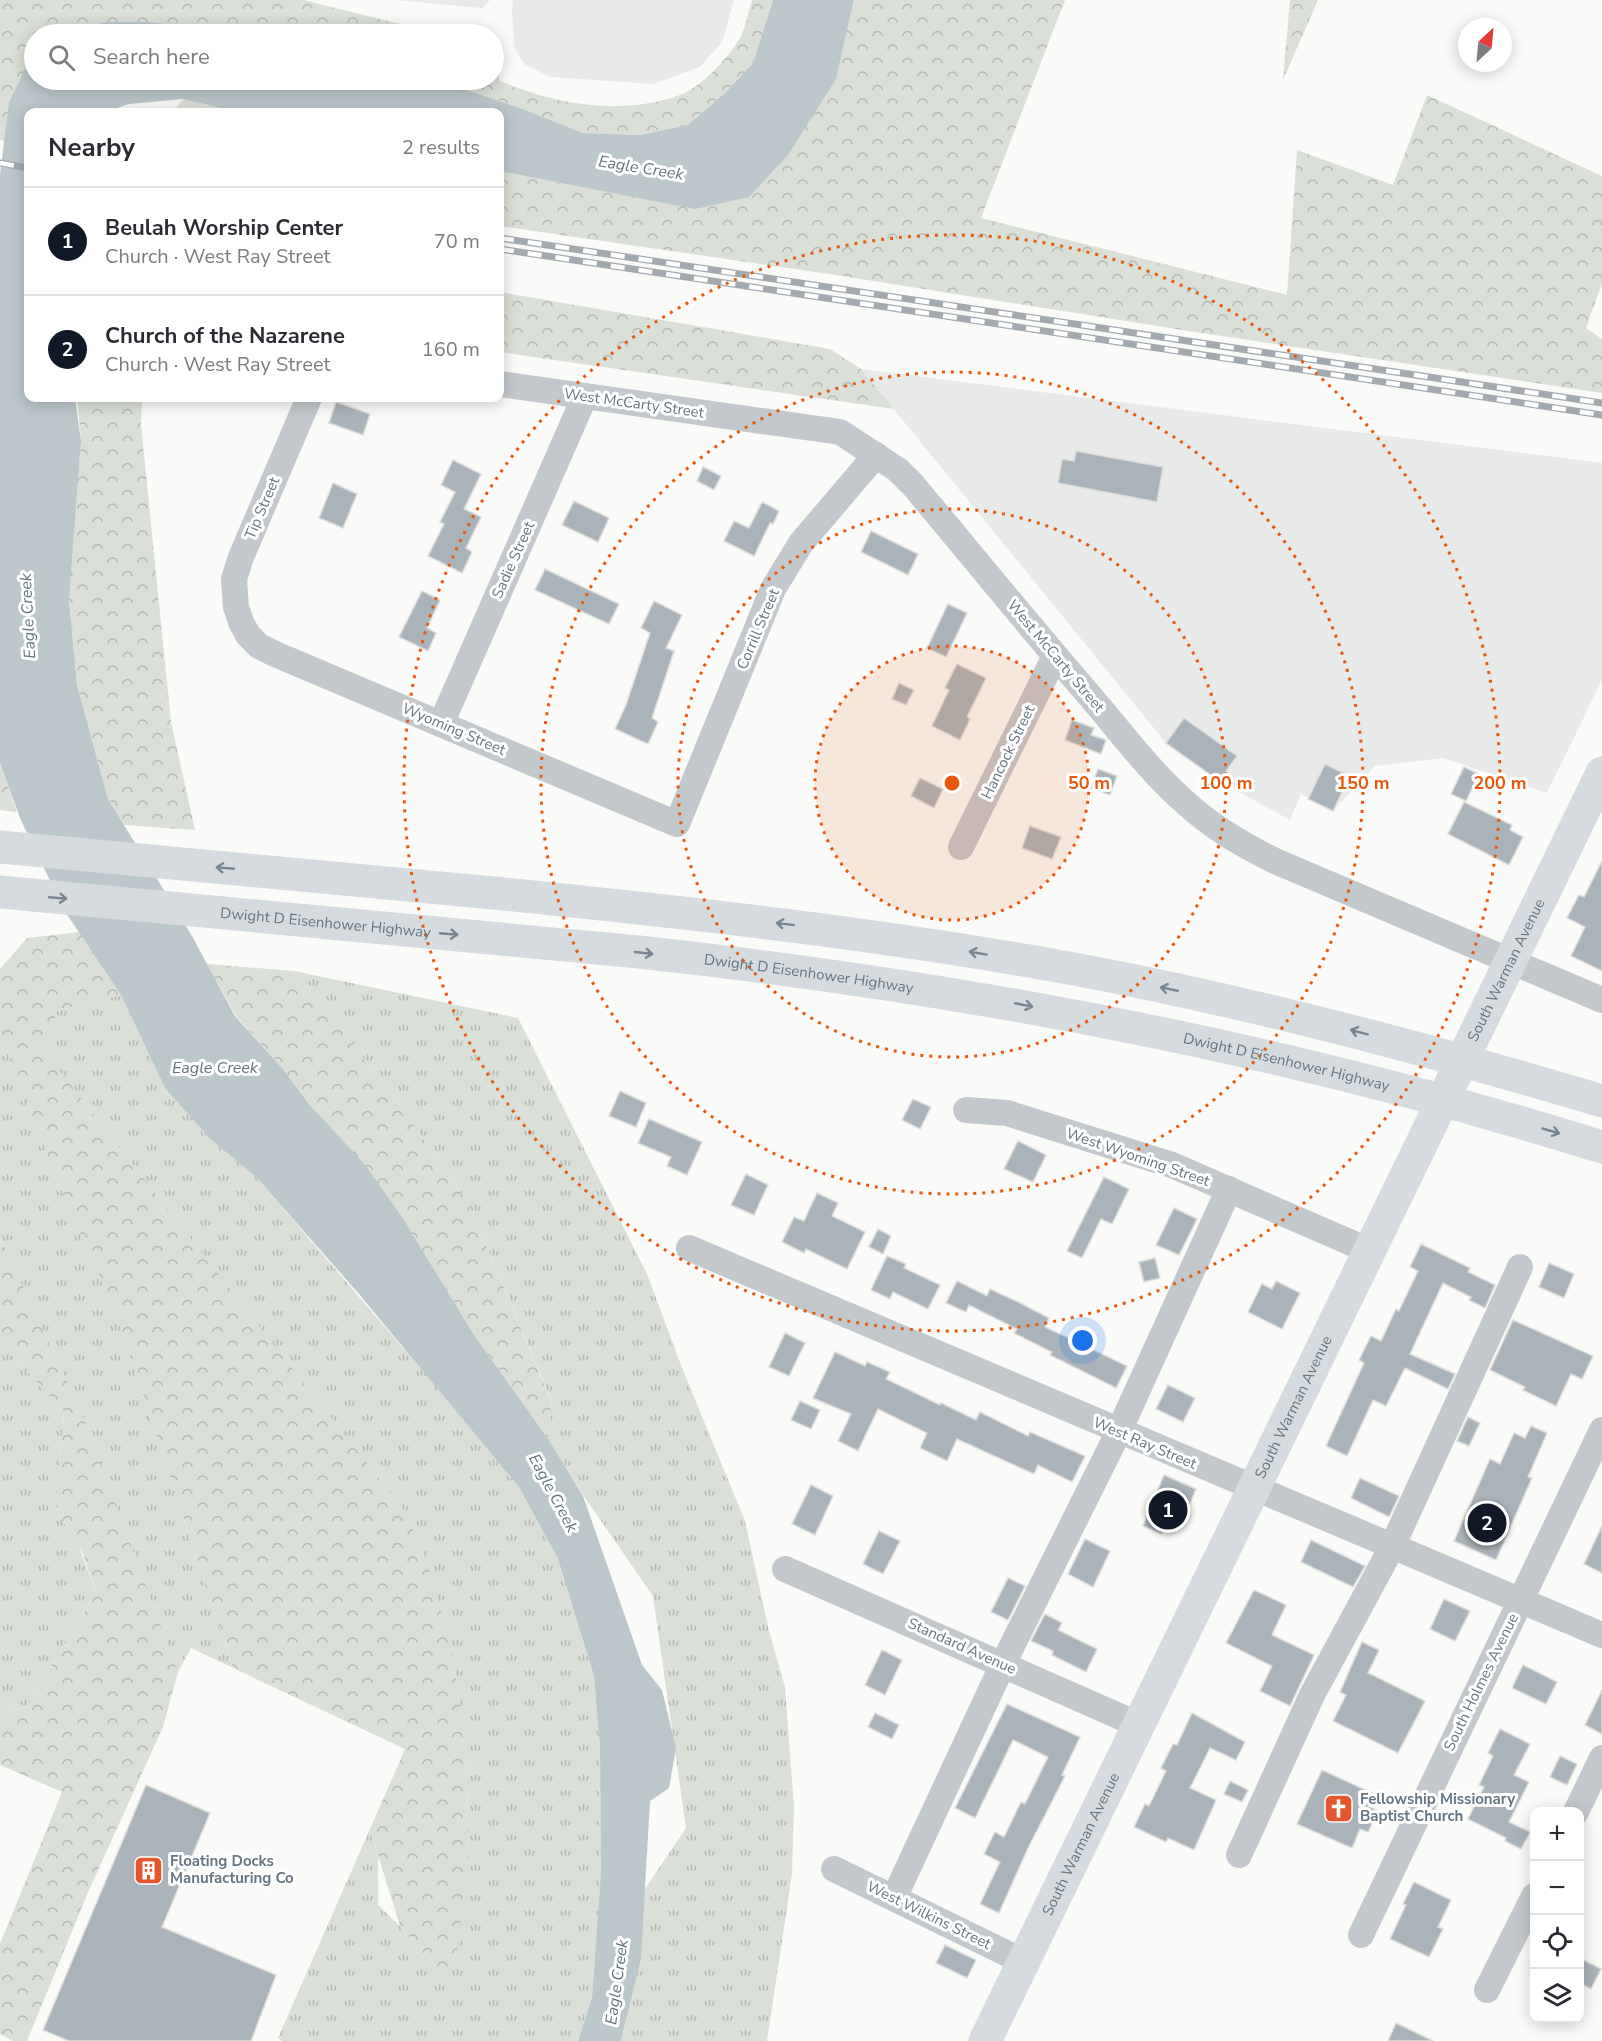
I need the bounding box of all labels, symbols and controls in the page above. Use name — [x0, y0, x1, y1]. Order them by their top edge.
north arrow — [1458, 18, 1512, 72]
search box — [24, 24, 504, 90]
icon: search — [45, 41, 78, 74]
text: Search here — [93, 42, 210, 72]
text: Nearby — [48, 130, 135, 165]
text: 2 results — [402, 134, 480, 161]
water label: Eagle Creek — [597, 150, 686, 186]
text: Beulah Worship Center — [105, 213, 343, 243]
text: 1 — [62, 228, 74, 255]
text: 70 m — [434, 228, 480, 255]
text: Church · West Ray Street — [105, 243, 331, 270]
text: Church of the Nazarene — [105, 321, 345, 351]
text: 2 — [62, 336, 74, 363]
text: 160 m — [422, 336, 480, 363]
text: Church · West Ray Street — [105, 351, 331, 378]
street label: West McCarty Street — [563, 383, 706, 423]
street label: Tip Street — [240, 473, 284, 542]
street label: Sadie Street — [487, 518, 539, 602]
water label: Eagle Creek — [15, 572, 41, 659]
street label: Corrill Street — [732, 585, 784, 672]
street label: West McCarty Street — [1003, 596, 1109, 717]
street label: Wyoming Street — [399, 698, 509, 760]
street label: Hancock Street — [977, 701, 1040, 802]
text: 50 m — [1068, 771, 1110, 795]
text: 100 m — [1199, 771, 1253, 795]
text: 150 m — [1336, 771, 1390, 795]
text: 200 m — [1473, 771, 1527, 795]
centre of rings — [942, 773, 962, 793]
one-way arrow — [215, 862, 235, 873]
one-way arrow — [48, 893, 68, 904]
street label: South Warman Avenue — [1463, 895, 1549, 1045]
street label: Dwight D Eisenhower Highway — [219, 903, 432, 942]
one-way arrow — [775, 919, 795, 930]
one-way arrow — [439, 929, 459, 940]
one-way arrow — [633, 947, 653, 958]
one-way arrow — [968, 947, 988, 958]
street label: Dwight D Eisenhower Highway — [703, 949, 915, 998]
one-way arrow — [1160, 982, 1179, 994]
one-way arrow — [1013, 1000, 1033, 1011]
one-way arrow — [1350, 1026, 1369, 1038]
street label: Dwight D Eisenhower Highway — [1181, 1028, 1392, 1096]
water label: Eagle Creek — [172, 1057, 259, 1079]
street label: West Wyoming Street — [1064, 1123, 1213, 1191]
one-way arrow — [1541, 1126, 1560, 1137]
your location — [1068, 1326, 1097, 1355]
street label: South Warman Avenue — [1250, 1332, 1337, 1482]
street label: West Ray Street — [1090, 1412, 1200, 1474]
water label: Eagle Creek — [523, 1450, 583, 1537]
pin: 1 — [1148, 1488, 1188, 1532]
pin: 2 — [1468, 1500, 1506, 1546]
street label: South Holmes Avenue — [1439, 1610, 1523, 1754]
street label: Standard Avenue — [905, 1613, 1019, 1679]
street label: South Warman Avenue — [1037, 1769, 1124, 1919]
place label: Fellowship Missionary Baptist Church — [1360, 1789, 1515, 1826]
church icon: Fellowship Missionary Baptist Church — [1323, 1792, 1355, 1824]
map controls — [1530, 1807, 1584, 2023]
button: + — [1530, 1807, 1584, 1861]
place label: Floating Docks Manufacturing Co — [170, 1851, 294, 1888]
building icon: Floating Docks Manufacturing Co — [133, 1854, 165, 1886]
button: − — [1530, 1861, 1584, 1915]
street label: West Wilkins Street — [864, 1876, 995, 1954]
button: locate — [1530, 1915, 1584, 1969]
water label: Eagle Creek — [600, 1937, 634, 2026]
button: layers — [1530, 1969, 1584, 2023]

